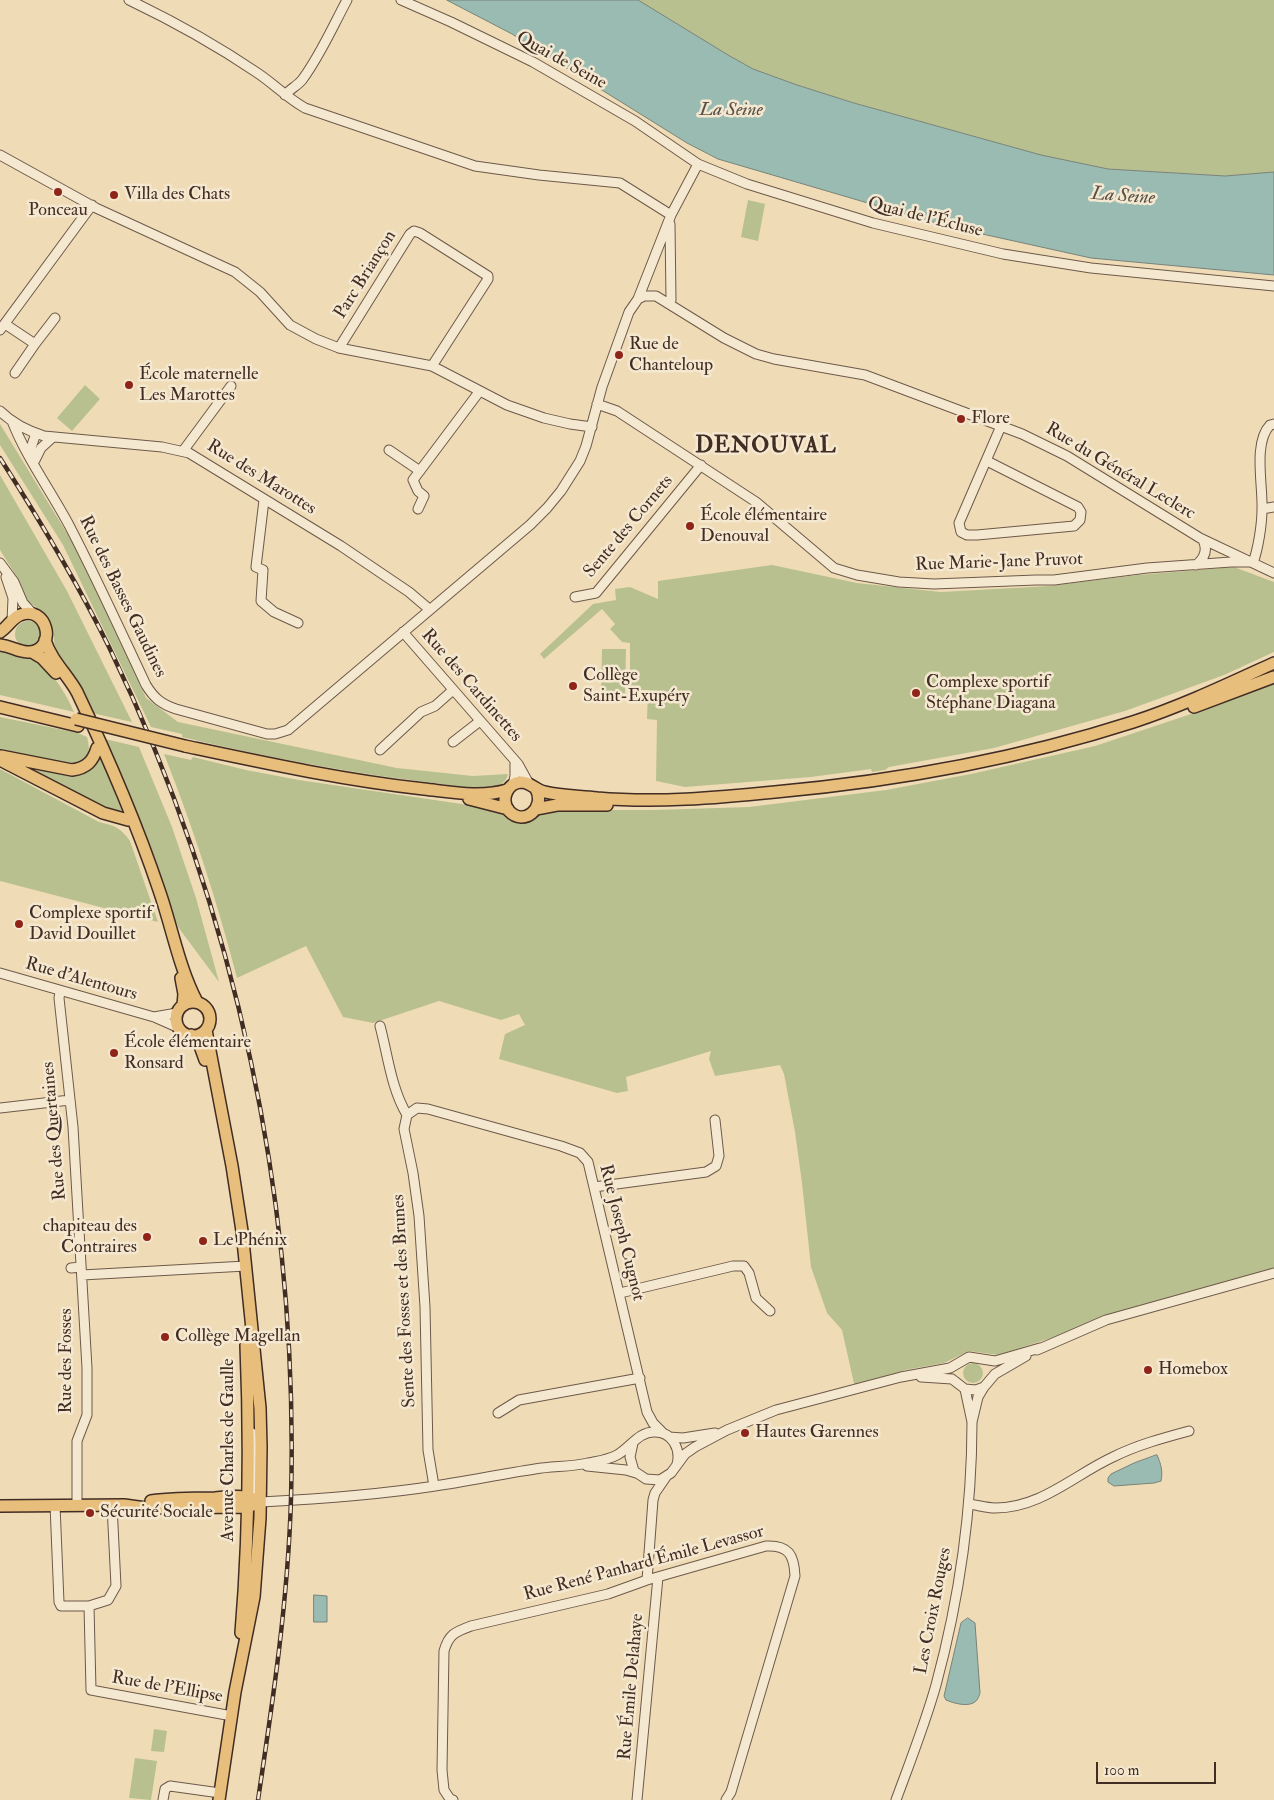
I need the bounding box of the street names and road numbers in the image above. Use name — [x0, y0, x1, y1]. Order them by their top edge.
street label: Quai de Seine — [512, 27, 610, 95]
street label: Quai de l'Écluse — [865, 193, 985, 243]
street label: Parc Briançon — [330, 227, 402, 323]
street label: Rue du Général Leclerc — [1041, 419, 1199, 525]
street label: Rue des Marottes — [202, 436, 320, 520]
street label: Sente des Cornets — [580, 471, 678, 583]
street label: Rue des Basses Gaudines — [73, 513, 171, 681]
street label: Rue Marie-Jane Pruvot — [915, 549, 1083, 577]
street label: Rue des Cardinettes — [416, 625, 526, 747]
street label: Rue d'Alentours — [23, 954, 139, 1006]
street label: Rue des Quertaines — [38, 1061, 72, 1201]
street label: Rue Joseph Cugnot — [594, 1163, 648, 1303]
street label: Sente des Fosses et des Brunes — [389, 1194, 421, 1408]
street label: Rue des Fosses — [56, 1308, 78, 1414]
street label: Avenue Charles de Gaulle — [218, 1358, 240, 1542]
street label: Rue René Panhard Émile Levassor — [521, 1521, 767, 1607]
street label: Les Croix Rouges — [911, 1546, 957, 1676]
street label: Rue Émile Delahaye — [615, 1613, 649, 1761]
street label: Rue de l'Ellipse — [110, 1668, 224, 1708]

